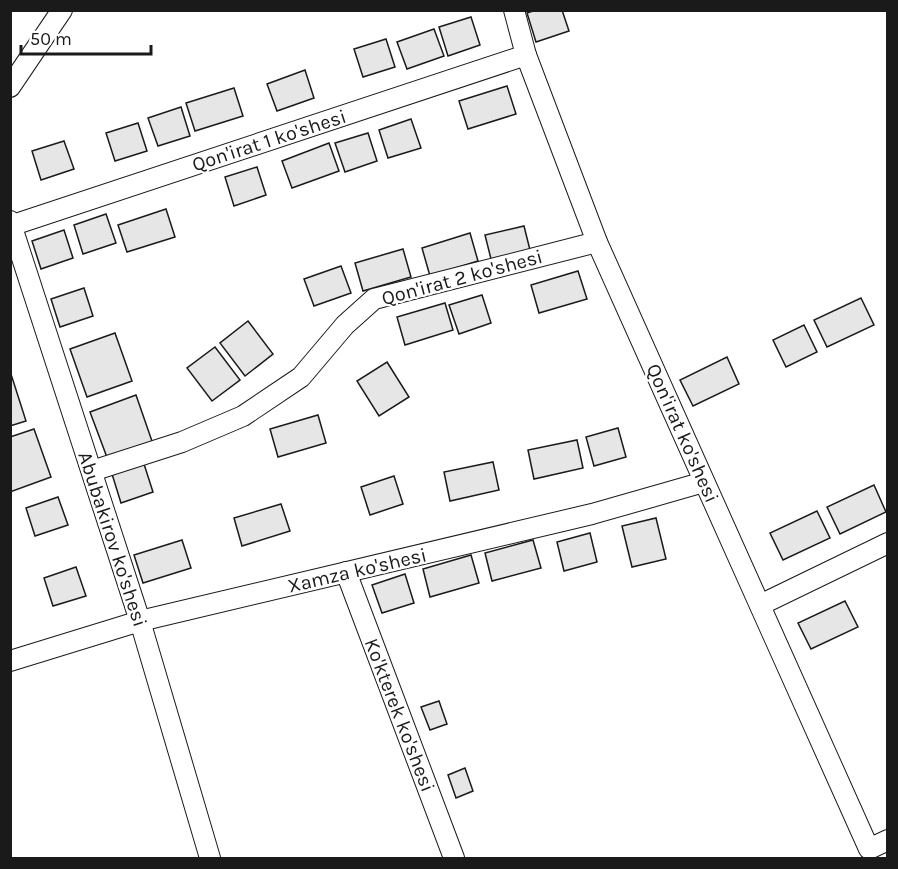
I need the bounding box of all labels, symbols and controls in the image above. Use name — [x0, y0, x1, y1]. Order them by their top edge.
scale bar — [21, 18, 152, 56]
text: 50 m — [30, 28, 72, 50]
street label: Qon'irat 1 ko'shesi — [189, 105, 349, 176]
street label: Qon'irat 2 ko'shesi — [379, 245, 545, 310]
street label: Qon'irat ko'shesi — [642, 360, 723, 506]
street label: Abubakirov ko'shesi — [73, 449, 152, 630]
street label: Xamza ko'shesi — [285, 543, 429, 598]
street label: Ko'kterek ko'shesi — [360, 635, 439, 795]

